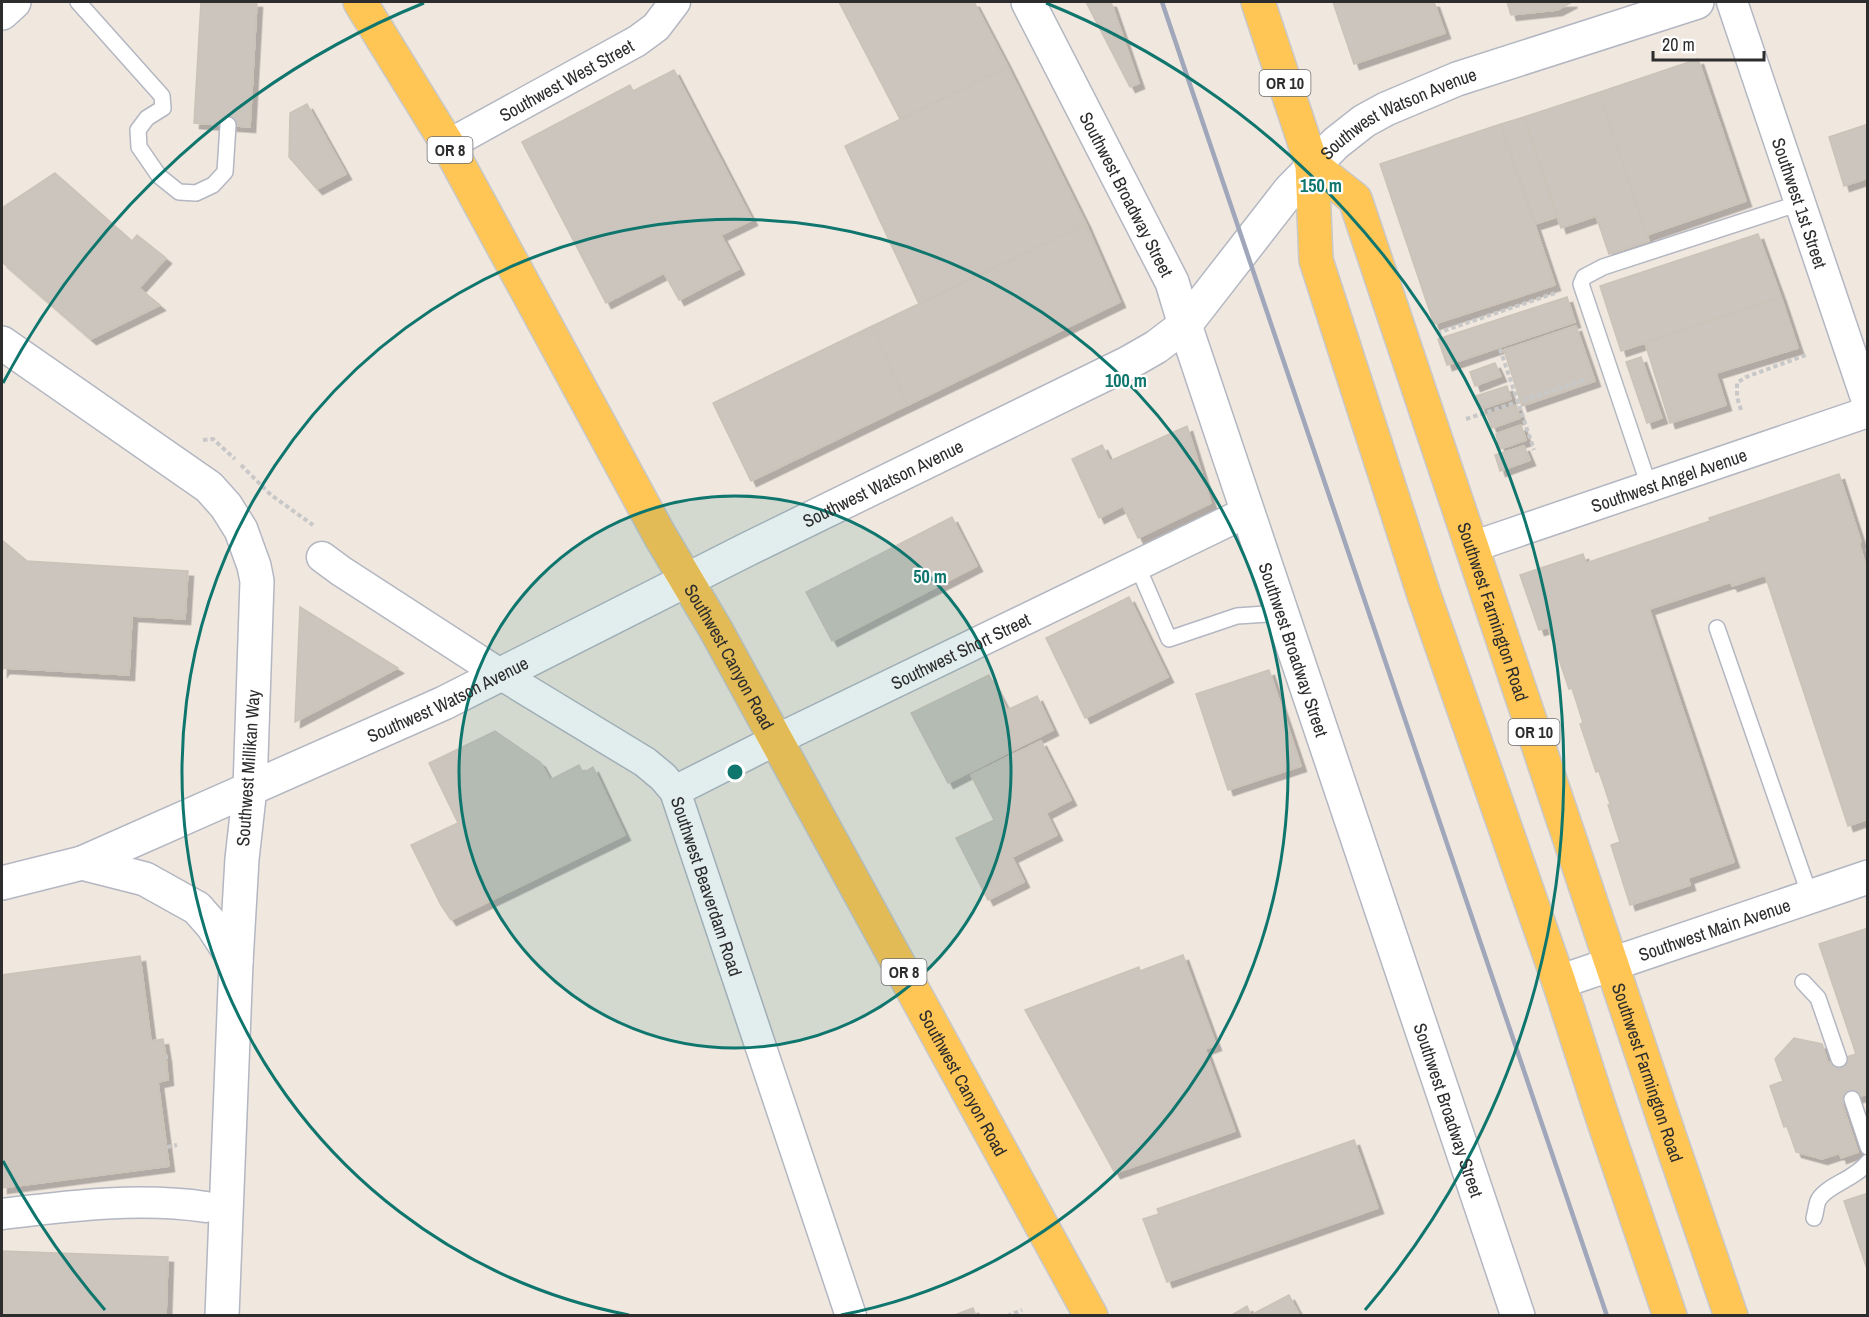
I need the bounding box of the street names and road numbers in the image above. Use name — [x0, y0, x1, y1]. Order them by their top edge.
street label: Southwest West Street — [495, 33, 638, 127]
street label: Southwest Watson Avenue — [1314, 61, 1480, 165]
road number: OR 10 — [1260, 70, 1310, 96]
street label: Southwest Broadway Street — [1074, 107, 1180, 281]
street label: Southwest 1st Street — [1766, 134, 1834, 271]
road number: OR 8 — [428, 137, 472, 163]
street label: Southwest Watson Avenue — [798, 433, 967, 533]
street label: Southwest Angel Avenue — [1588, 442, 1750, 518]
street label: Southwest Farmington Road — [1452, 519, 1535, 704]
street label: Southwest Broadway Street — [1253, 559, 1335, 740]
street label: Southwest Canyon Road — [679, 579, 781, 734]
street label: Southwest Short Street — [887, 606, 1034, 695]
street label: Southwest Watson Avenue — [363, 650, 532, 748]
street label: Southwest Millikan Way — [230, 688, 266, 847]
road number: OR 10 — [1508, 719, 1559, 745]
street label: Southwest Beaverdam Road — [665, 793, 749, 979]
street label: Southwest Main Avenue — [1635, 892, 1794, 967]
road number: OR 8 — [882, 959, 926, 985]
street label: Southwest Farmington Road — [1606, 980, 1690, 1165]
street label: Southwest Canyon Road — [913, 1005, 1014, 1160]
street label: Southwest Broadway Street — [1408, 1020, 1490, 1200]

